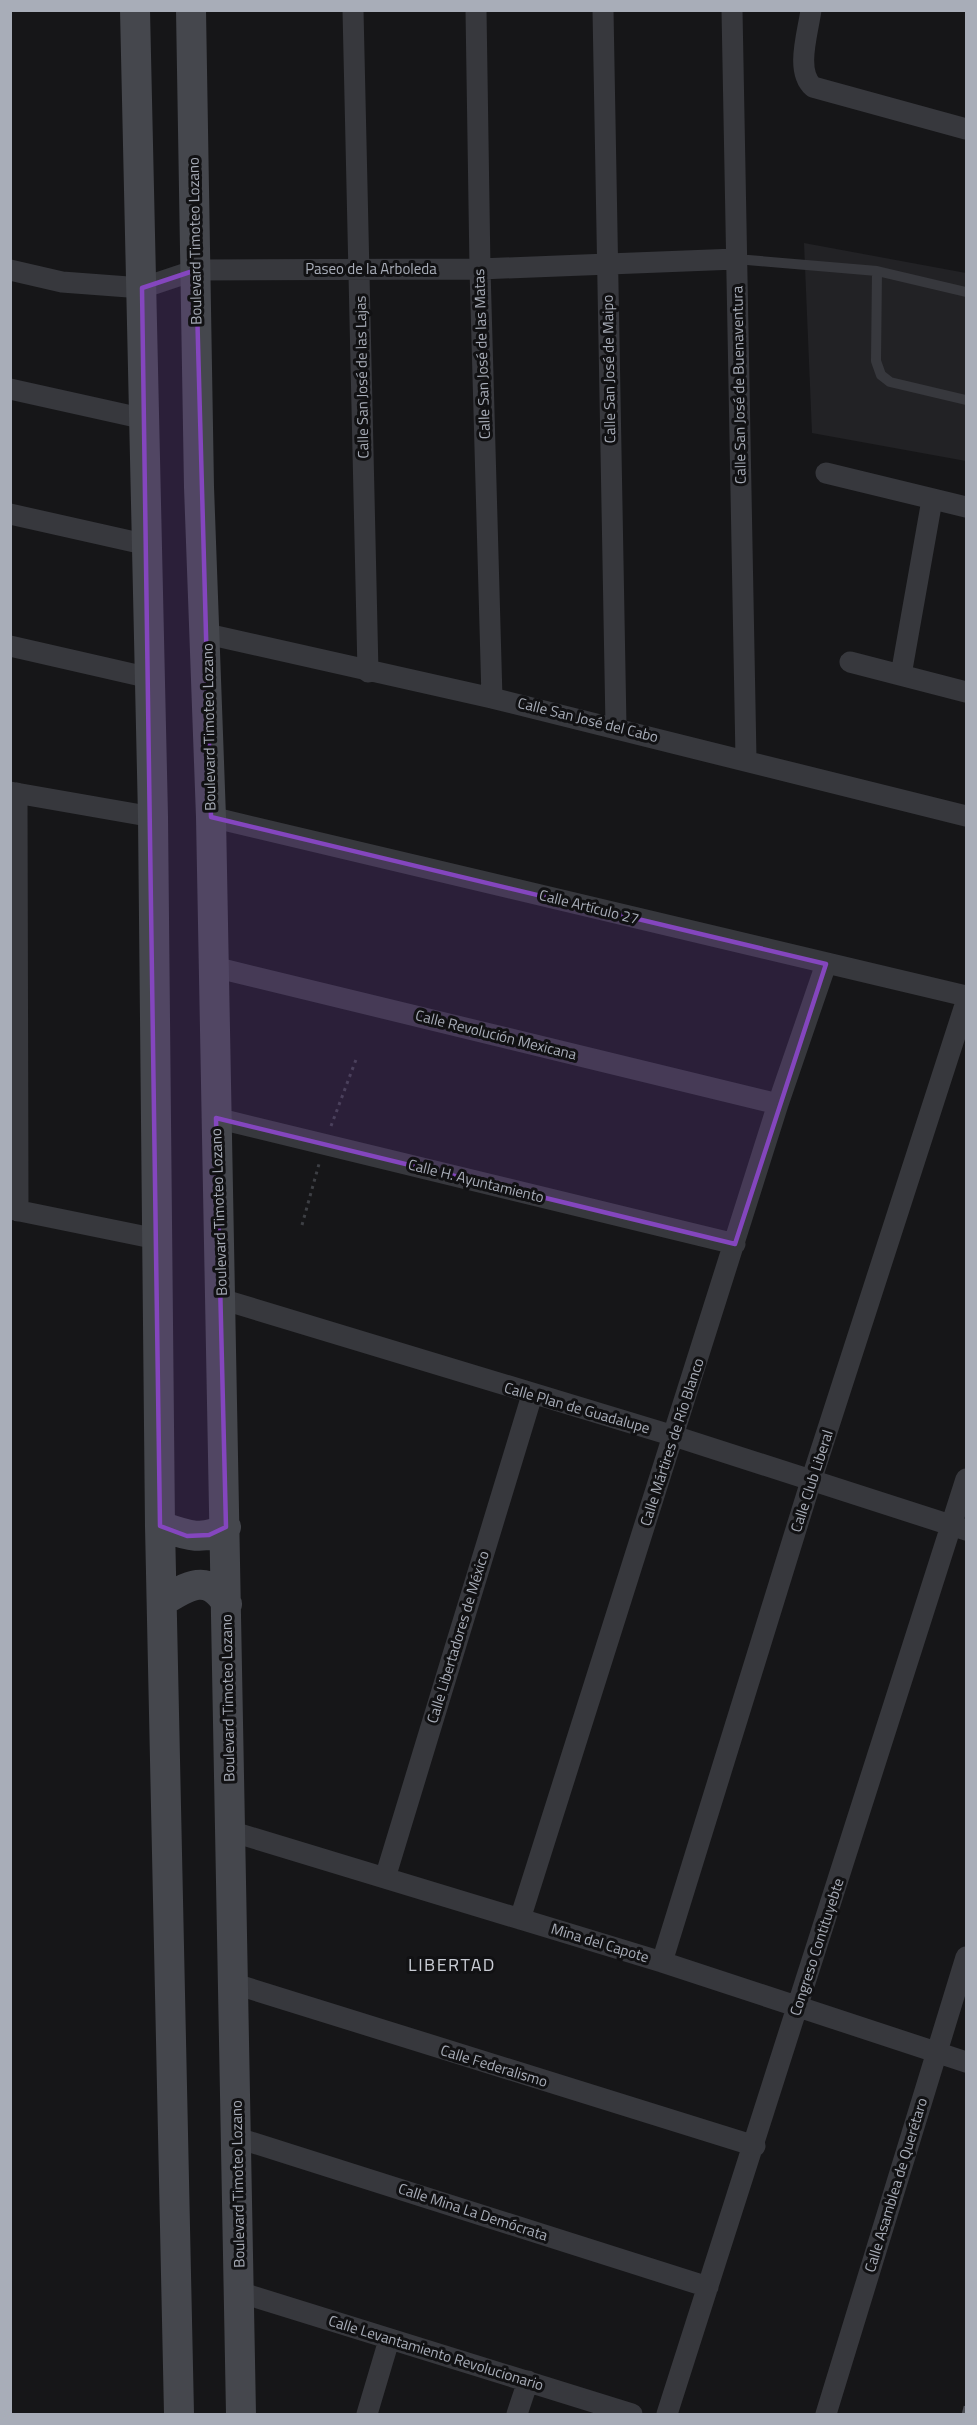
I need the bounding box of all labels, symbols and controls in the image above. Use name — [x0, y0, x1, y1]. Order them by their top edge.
street label: Boulevard Timoteo Lozano — [182, 157, 207, 325]
street label: Paseo de la Arboleda — [305, 257, 437, 280]
street label: Calle San José de las Matas — [467, 268, 496, 440]
street label: Calle San José de Buenaventura — [725, 285, 752, 484]
street label: Calle San José de Maipo — [596, 294, 621, 443]
street label: Calle San José de las Lajas — [349, 295, 374, 459]
street label: Boulevard Timoteo Lozano — [196, 643, 221, 811]
street label: Calle San José del Cabo — [515, 691, 661, 748]
street label: Calle Artículo 27 — [537, 883, 641, 930]
street label: Calle Revolución Mexicana — [413, 1003, 580, 1066]
street label: Boulevard Timoteo Lozano — [204, 1128, 233, 1296]
street label: Calle H. Ayuntamiento — [406, 1152, 547, 1209]
street label: Calle Mártires de Río Blanco — [633, 1355, 710, 1529]
street label: Calle Plan de Guadalupe — [502, 1376, 653, 1439]
street label: Calle Club Liberal — [784, 1427, 839, 1535]
street label: Calle Libertadores de México — [420, 1548, 495, 1726]
street label: Boulevard Timoteo Lozano — [215, 1614, 240, 1782]
street label: Congreso Contituyebte — [783, 1875, 850, 2019]
street label: Mina del Capote — [548, 1917, 652, 1968]
district label: LIBERTAD — [408, 1951, 496, 1978]
street label: Calle Federalismo — [438, 2038, 551, 2093]
street label: Calle Asamblea de Querétaro — [858, 2095, 933, 2275]
street label: Boulevard Timoteo Lozano — [225, 2100, 250, 2268]
street label: Calle Mina La Demócrata — [395, 2176, 551, 2247]
street label: Calle Levantamiento Revolucionario — [326, 2309, 547, 2396]

